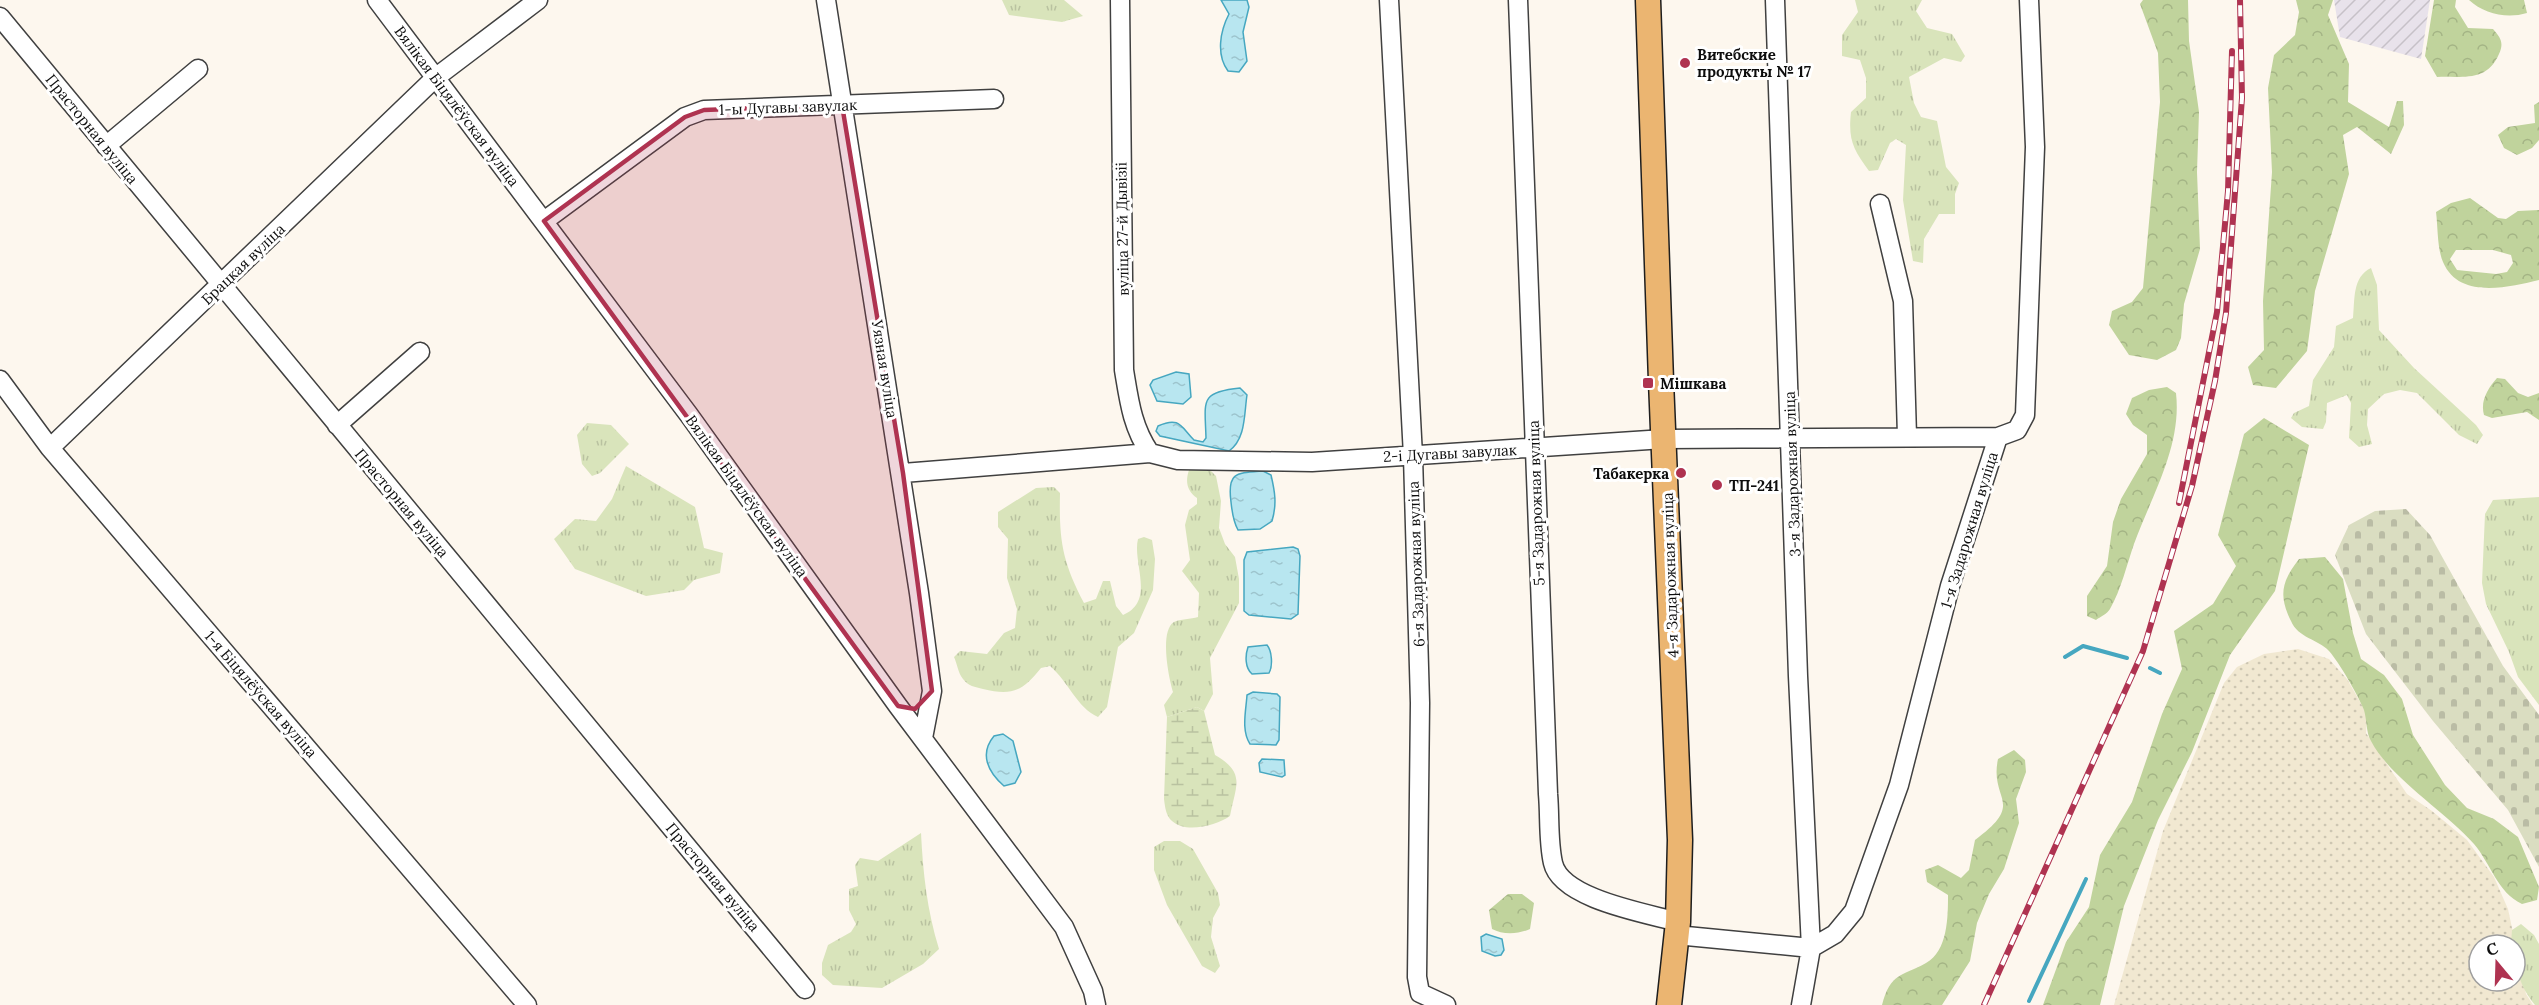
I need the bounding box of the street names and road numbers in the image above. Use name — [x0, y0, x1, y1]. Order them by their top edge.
street label: Вялікая Біцялёўская вуліца — [390, 22, 524, 190]
street label: Прасторная вуліца — [42, 70, 142, 188]
street label: 1-ы Дугавы завулак — [719, 95, 857, 119]
street label: вуліца 27-й Дывізіі — [1111, 162, 1133, 296]
street label: Брацкая вуліца — [197, 219, 289, 309]
street label: Уязная вуліца — [868, 318, 902, 420]
street label: 3-я Задарожная вуліца — [1780, 391, 1804, 557]
street label: Вялікая Біцялёўская вуліца — [682, 411, 812, 581]
street label: 5-я Задарожная вуліца — [1524, 420, 1548, 586]
street label: 2-і Дугавы завулак — [1383, 440, 1517, 466]
street label: Прасторная вуліца — [351, 445, 453, 561]
street label: 1-я Задарожная вуліца — [1936, 449, 2002, 611]
street label: 6-я Задарожная вуліца — [1404, 480, 1428, 647]
street label: 4-я Задарожная вуліца — [1658, 492, 1682, 658]
street label: 1-я Біцялёўская вуліца — [201, 627, 322, 762]
street label: Прасторная вуліца — [662, 819, 764, 935]

